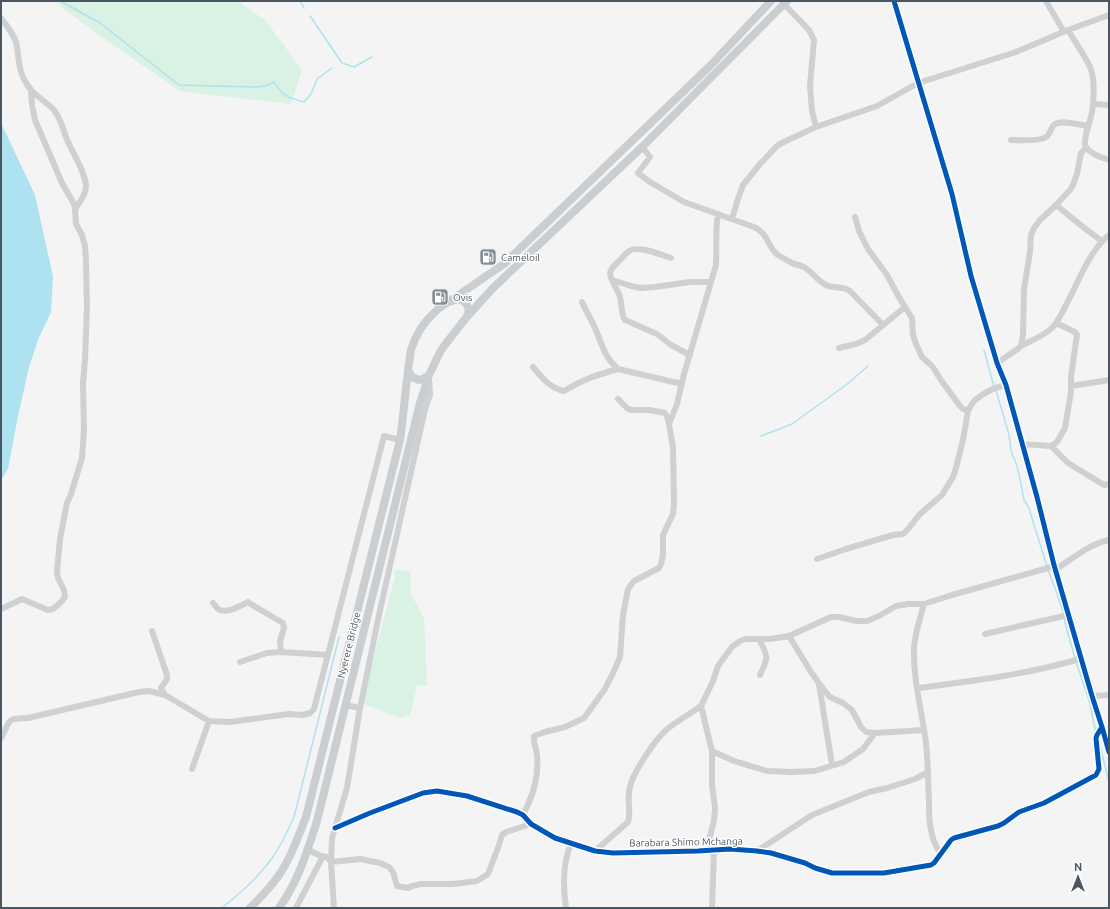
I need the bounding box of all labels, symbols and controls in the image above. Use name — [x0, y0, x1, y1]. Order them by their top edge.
fuel station icon: Cameloil — [478, 247, 498, 267]
place label: Cameloil — [501, 252, 540, 263]
fuel station icon: Ovis — [430, 287, 450, 307]
place label: Ovis — [453, 292, 472, 303]
street label: Nyerere Bridge — [335, 611, 363, 679]
street label: Barabara Shimo Mchanga — [629, 836, 743, 848]
north arrow — [1058, 857, 1098, 897]
text: N — [1074, 861, 1082, 873]

